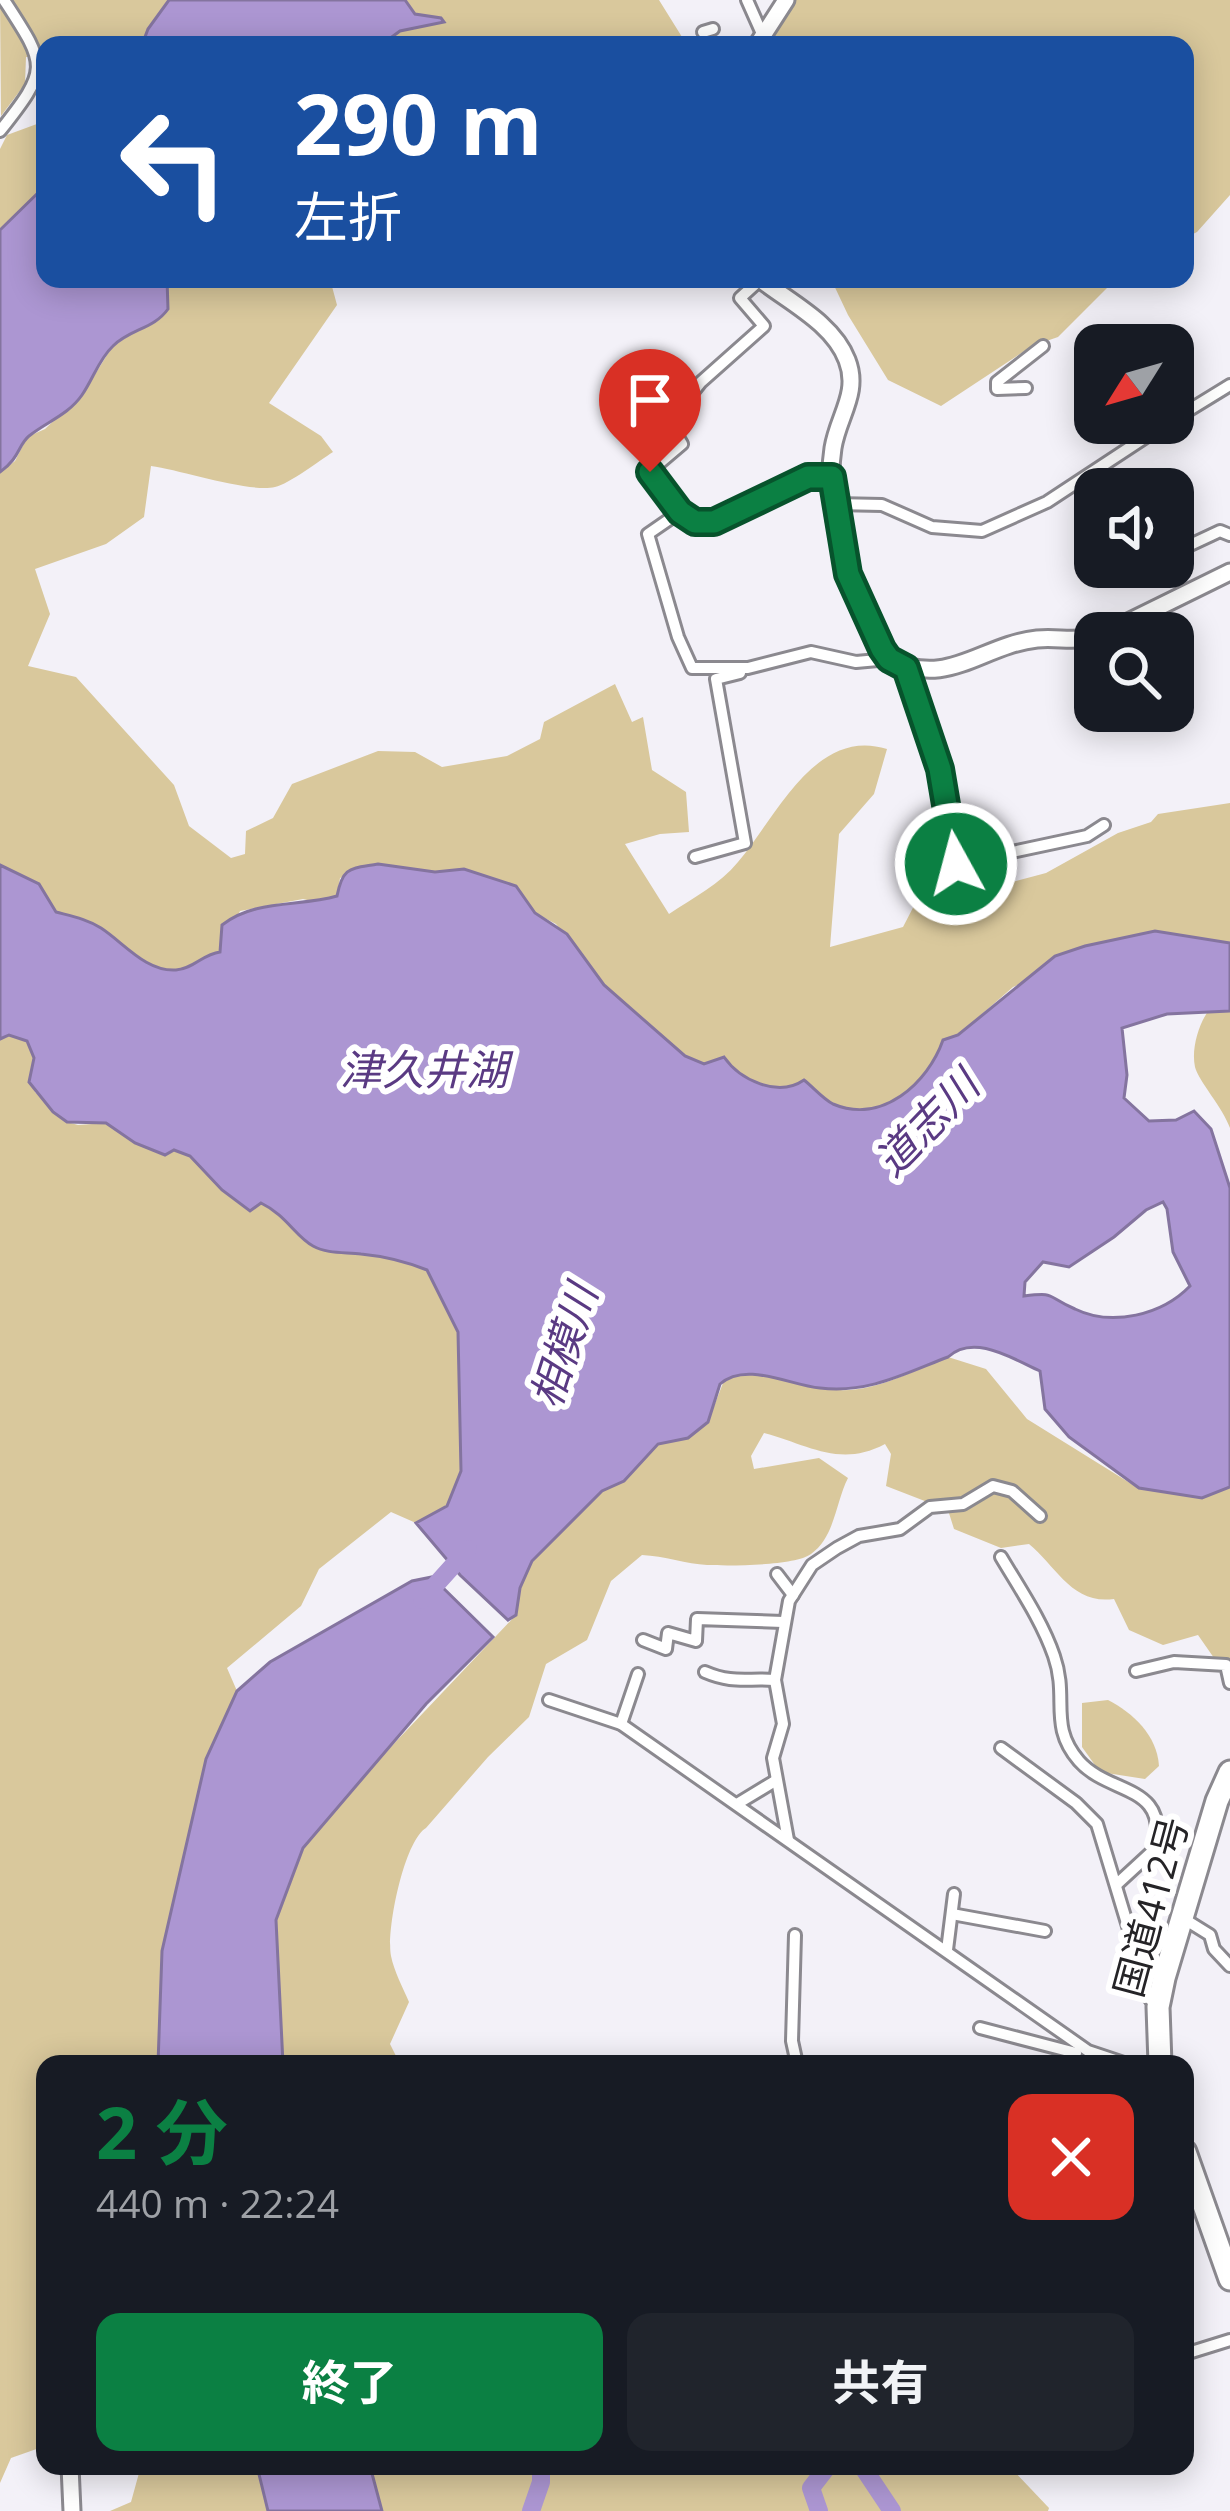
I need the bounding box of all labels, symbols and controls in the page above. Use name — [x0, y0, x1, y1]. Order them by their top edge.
text: 290 m — [294, 65, 542, 180]
icon: left — [96, 84, 252, 240]
text: 左折 — [294, 179, 402, 253]
north arrow — [1074, 324, 1194, 444]
map controls — [1074, 324, 1194, 732]
pin — [599, 349, 701, 472]
icon: arrive — [617, 367, 683, 433]
button: sound — [1074, 468, 1194, 588]
button: search — [1074, 612, 1194, 732]
position arrow — [893, 801, 1019, 927]
water label: 津久井湖 — [340, 1040, 514, 1097]
water label: 道志川 — [862, 1054, 993, 1187]
water label: 相模川 — [516, 1273, 610, 1414]
street label: 国道412号 — [1100, 1811, 1199, 2002]
text: 2 分 — [96, 2082, 228, 2180]
button: close — [1008, 2094, 1134, 2220]
text: 440 m · 22:24 — [96, 2176, 339, 2229]
button: 終了 — [96, 2313, 603, 2451]
button: 共有 — [627, 2313, 1134, 2451]

